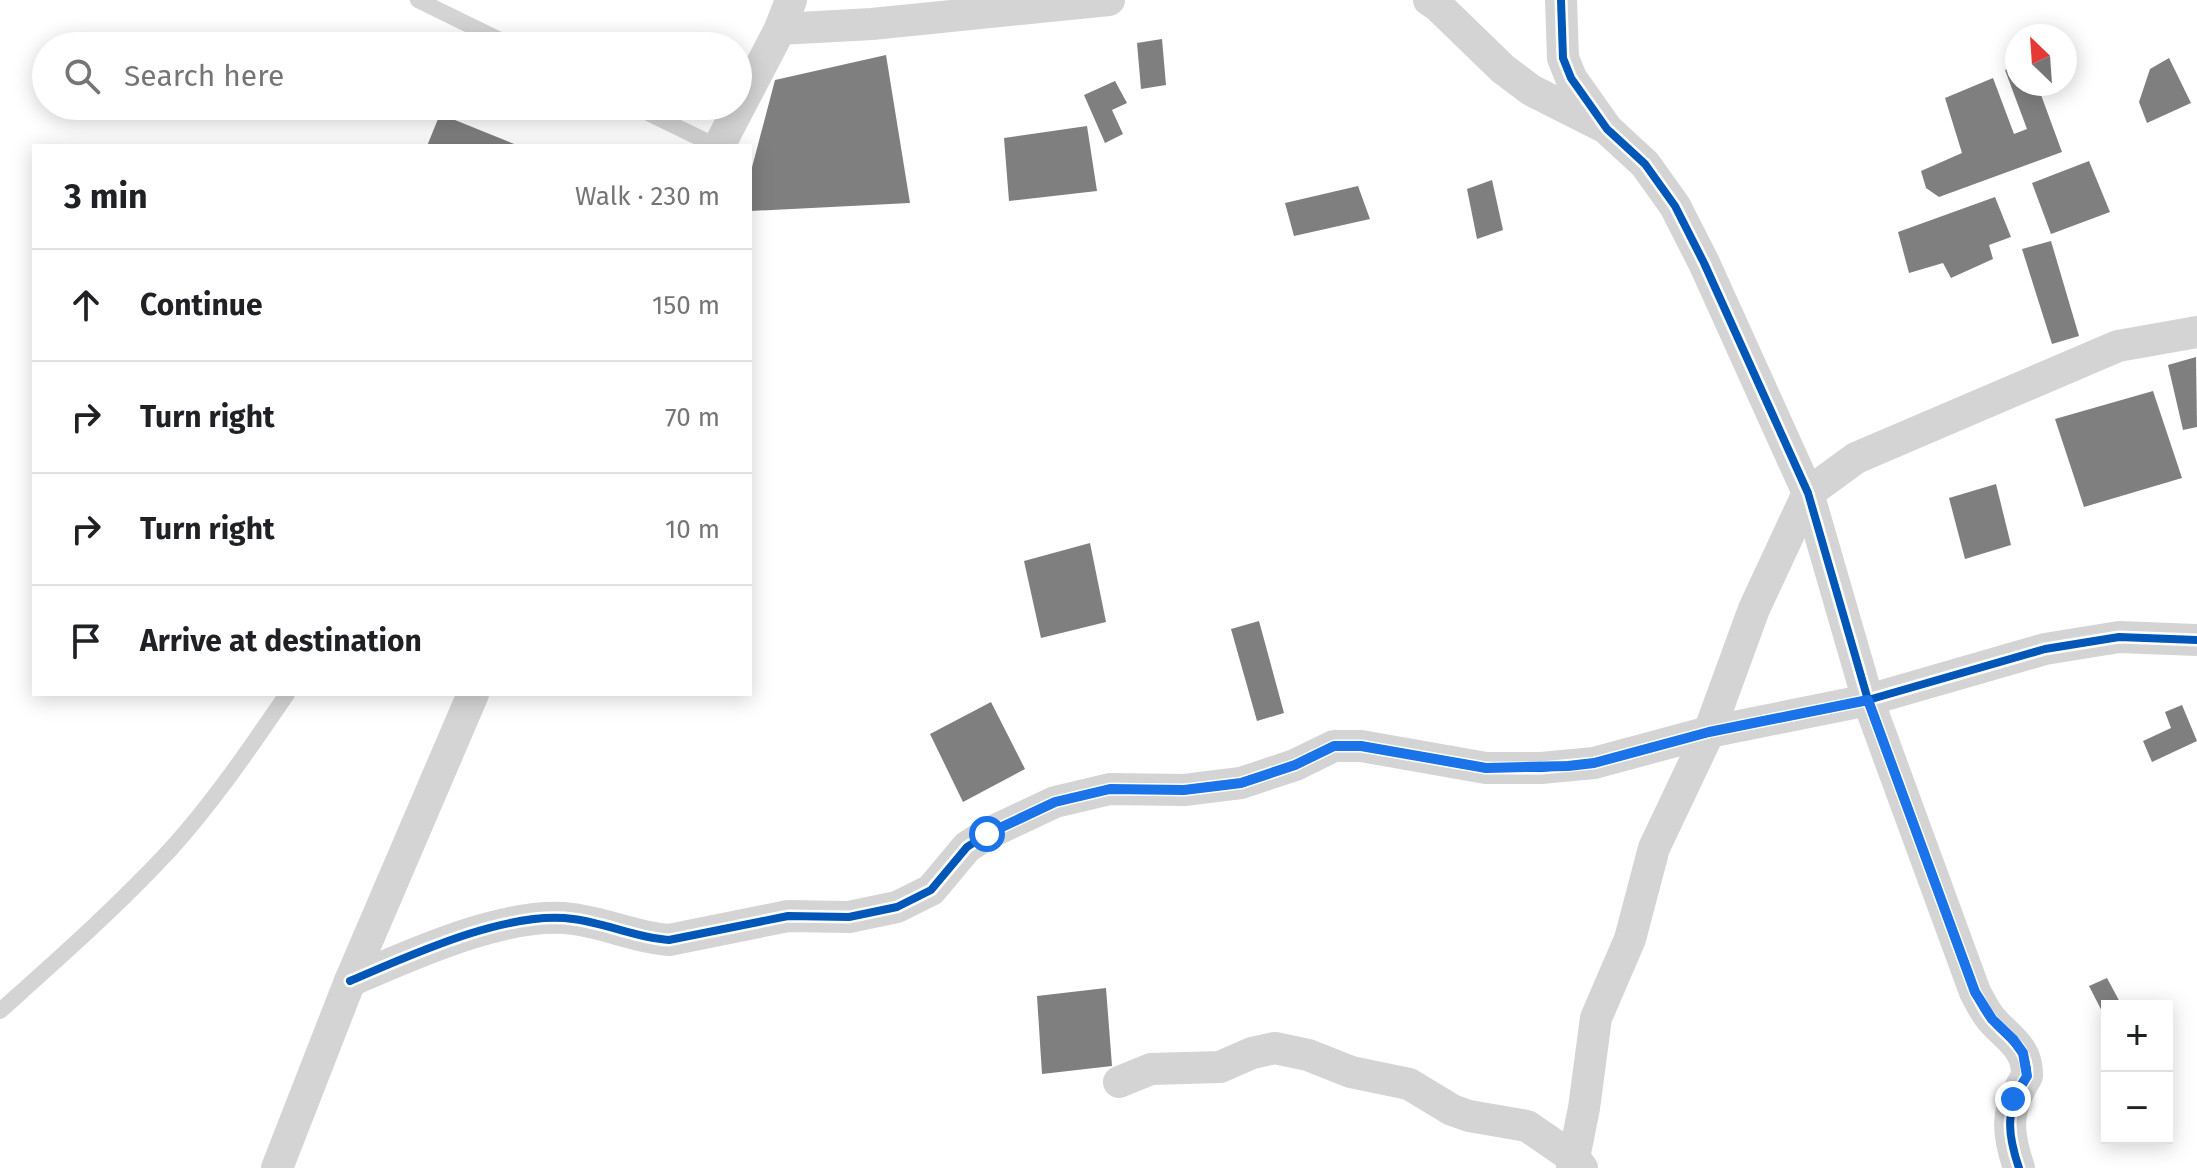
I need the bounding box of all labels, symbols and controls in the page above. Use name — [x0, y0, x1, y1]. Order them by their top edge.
north arrow — [2005, 24, 2077, 96]
search box — [32, 32, 752, 120]
icon: search — [60, 54, 104, 98]
text: Search here — [124, 58, 284, 94]
text: 3 min — [64, 176, 148, 217]
text: Walk · 230 m — [575, 181, 720, 212]
icon: ahead — [64, 283, 108, 327]
text: Continue — [140, 287, 263, 323]
text: 150 m — [652, 290, 720, 321]
icon: right — [64, 395, 108, 439]
text: Turn right — [140, 399, 275, 435]
text: 70 m — [665, 402, 720, 433]
icon: right — [64, 507, 108, 551]
text: Turn right — [140, 511, 275, 547]
text: 10 m — [665, 514, 720, 545]
icon: arrive — [64, 619, 108, 663]
text: Arrive at destination — [140, 623, 422, 659]
route start — [969, 816, 1005, 852]
map controls — [2101, 1000, 2173, 1144]
button: + — [2101, 1000, 2173, 1072]
button: − — [2101, 1072, 2173, 1144]
route end — [1995, 1081, 2031, 1117]

